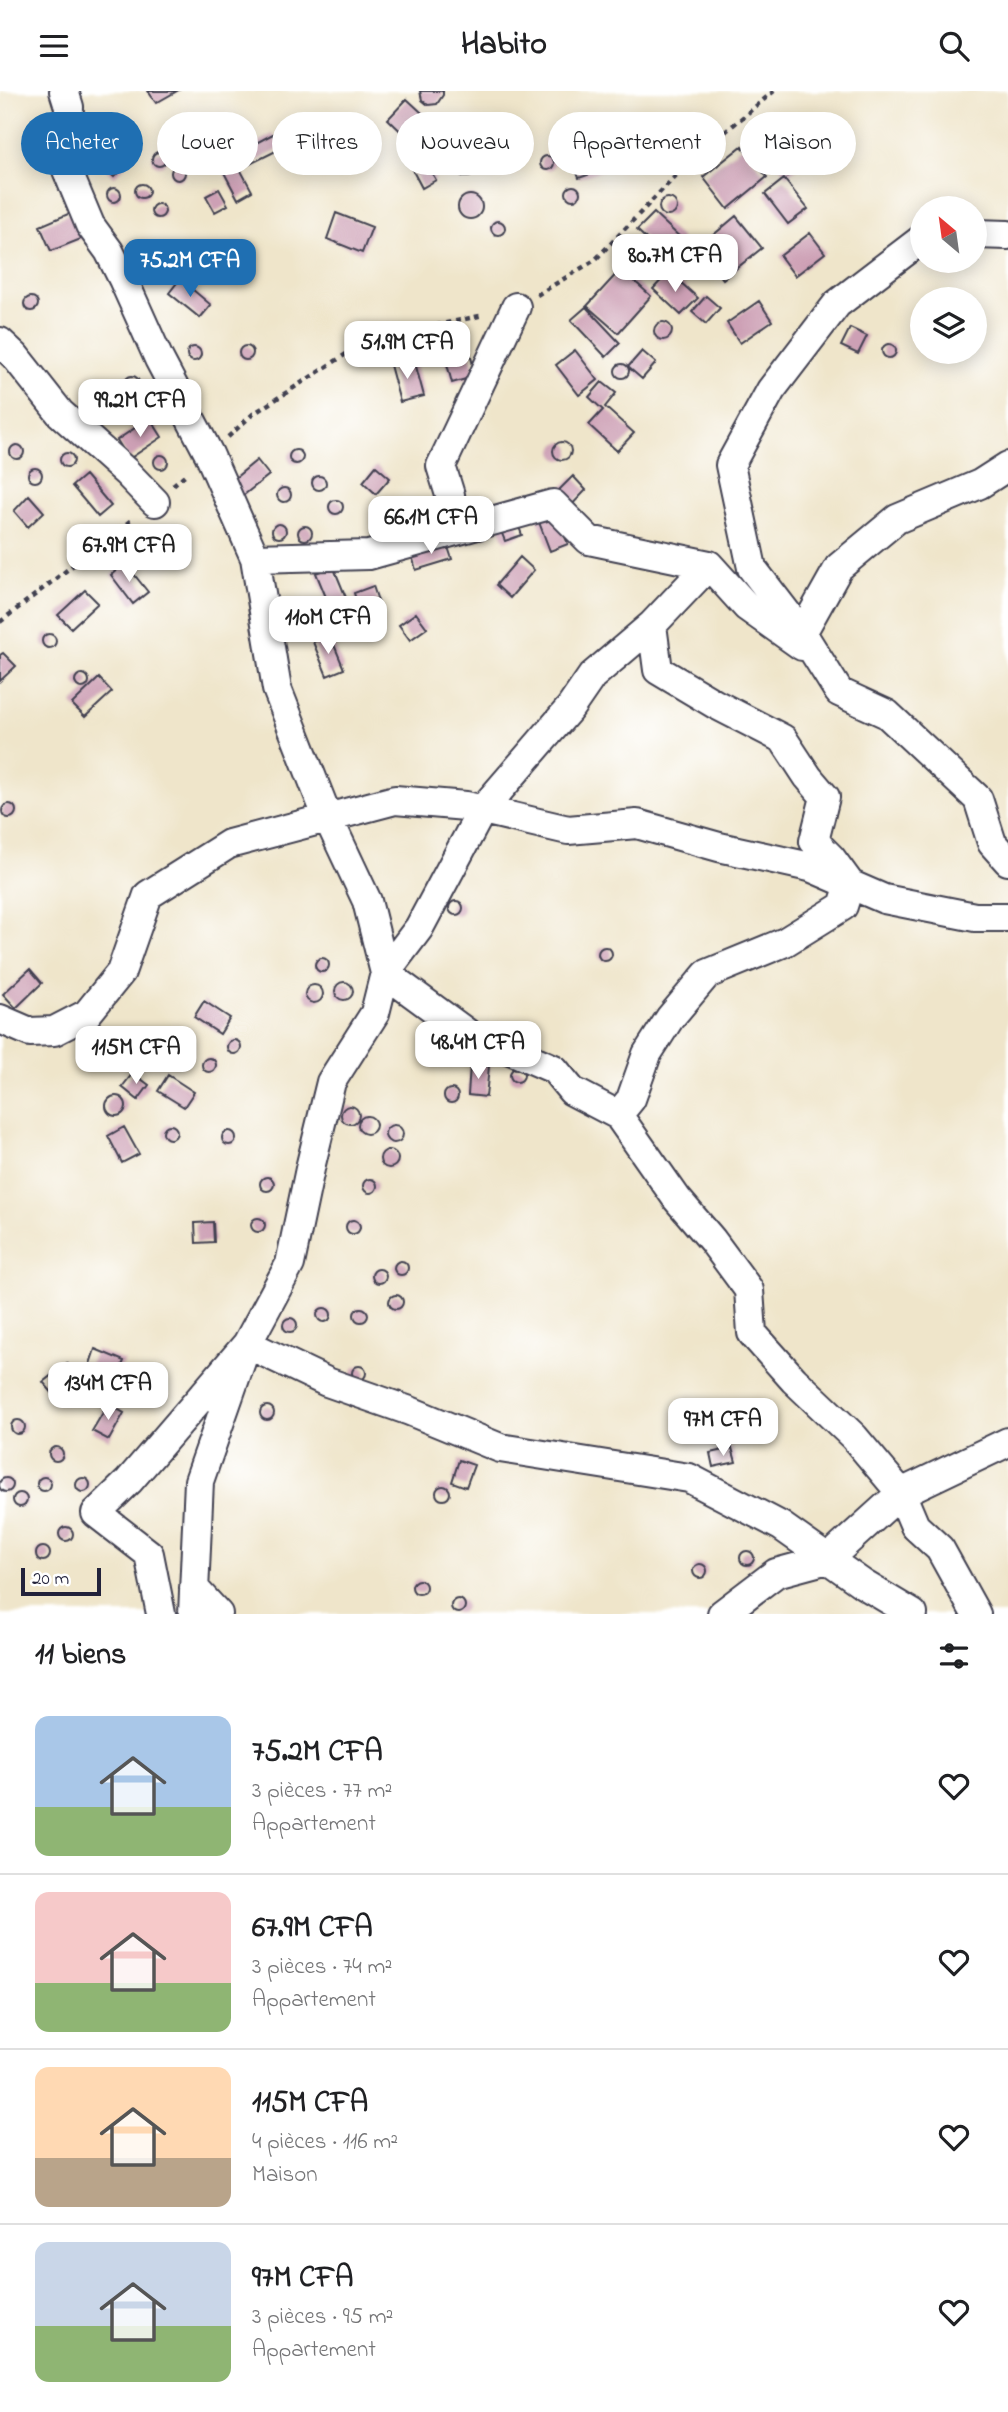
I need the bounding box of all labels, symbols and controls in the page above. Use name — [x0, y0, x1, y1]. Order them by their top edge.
text: Habito — [461, 22, 547, 69]
icon: menu — [35, 27, 73, 65]
icon: search — [935, 27, 973, 65]
chip: Acheter — [21, 112, 143, 175]
chip: Louer — [157, 112, 258, 175]
chip: Filtres — [272, 112, 382, 175]
chip: Nouveau — [396, 112, 534, 175]
chip: Appartement — [548, 112, 726, 175]
chip: Maison — [740, 112, 856, 175]
north arrow — [910, 196, 987, 273]
map controls — [910, 196, 987, 364]
pin: 80.7M CFA — [595, 235, 755, 294]
pin: 75.2M CFA — [110, 239, 270, 299]
text: 80.7M CFA — [628, 240, 722, 273]
text: 75.2M CFA — [140, 245, 240, 278]
button: layers — [910, 287, 987, 364]
pin: 51.9M CFA — [327, 321, 487, 381]
text: 51.9M CFA — [360, 327, 454, 360]
pin: 99.2M CFA — [60, 379, 220, 439]
text: 99.2M CFA — [94, 385, 186, 418]
pin: 66.1M CFA — [351, 497, 511, 556]
text: 66.1M CFA — [384, 502, 478, 535]
pin: 67.9M CFA — [49, 525, 209, 584]
text: 67.9M CFA — [83, 530, 175, 563]
pin: 110M CFA — [256, 596, 400, 656]
text: 110M CFA — [285, 602, 371, 635]
pin: 48.4M CFA — [398, 1021, 558, 1081]
pin: 115M CFA — [64, 1027, 208, 1086]
text: 48.4M CFA — [431, 1027, 525, 1060]
text: 115M CFA — [91, 1032, 181, 1065]
pin: 134M CFA — [36, 1363, 180, 1422]
text: 134M CFA — [64, 1368, 152, 1401]
pin: 97M CFA — [658, 1399, 788, 1458]
text: 97M CFA — [684, 1404, 762, 1437]
scale bar — [21, 1565, 102, 1597]
text: 20 m — [32, 1566, 69, 1593]
text: 11 biens — [35, 1634, 126, 1678]
icon: filters — [935, 1637, 973, 1675]
text: 75.2M CFA — [252, 1731, 383, 1775]
icon: home — [91, 1744, 175, 1828]
icon: heart — [935, 1767, 973, 1805]
text: 3 pièces · 77 m² — [252, 1775, 392, 1808]
text: Appartement — [252, 1808, 376, 1841]
text: 67.9M CFA — [252, 1907, 373, 1951]
icon: home — [91, 1920, 175, 2004]
icon: heart — [935, 1943, 973, 1981]
text: 3 pièces · 74 m² — [252, 1951, 392, 1984]
text: Appartement — [252, 1984, 376, 2017]
text: 115M CFA — [252, 2082, 368, 2126]
icon: home — [91, 2095, 175, 2179]
icon: heart — [935, 2118, 973, 2156]
text: 4 pièces · 116 m² — [252, 2126, 398, 2159]
text: Maison — [252, 2159, 318, 2192]
text: 97M CFA — [252, 2257, 354, 2301]
icon: home — [91, 2270, 175, 2354]
icon: heart — [935, 2293, 973, 2331]
text: 3 pièces · 95 m² — [252, 2301, 393, 2334]
text: Appartement — [252, 2334, 376, 2367]

